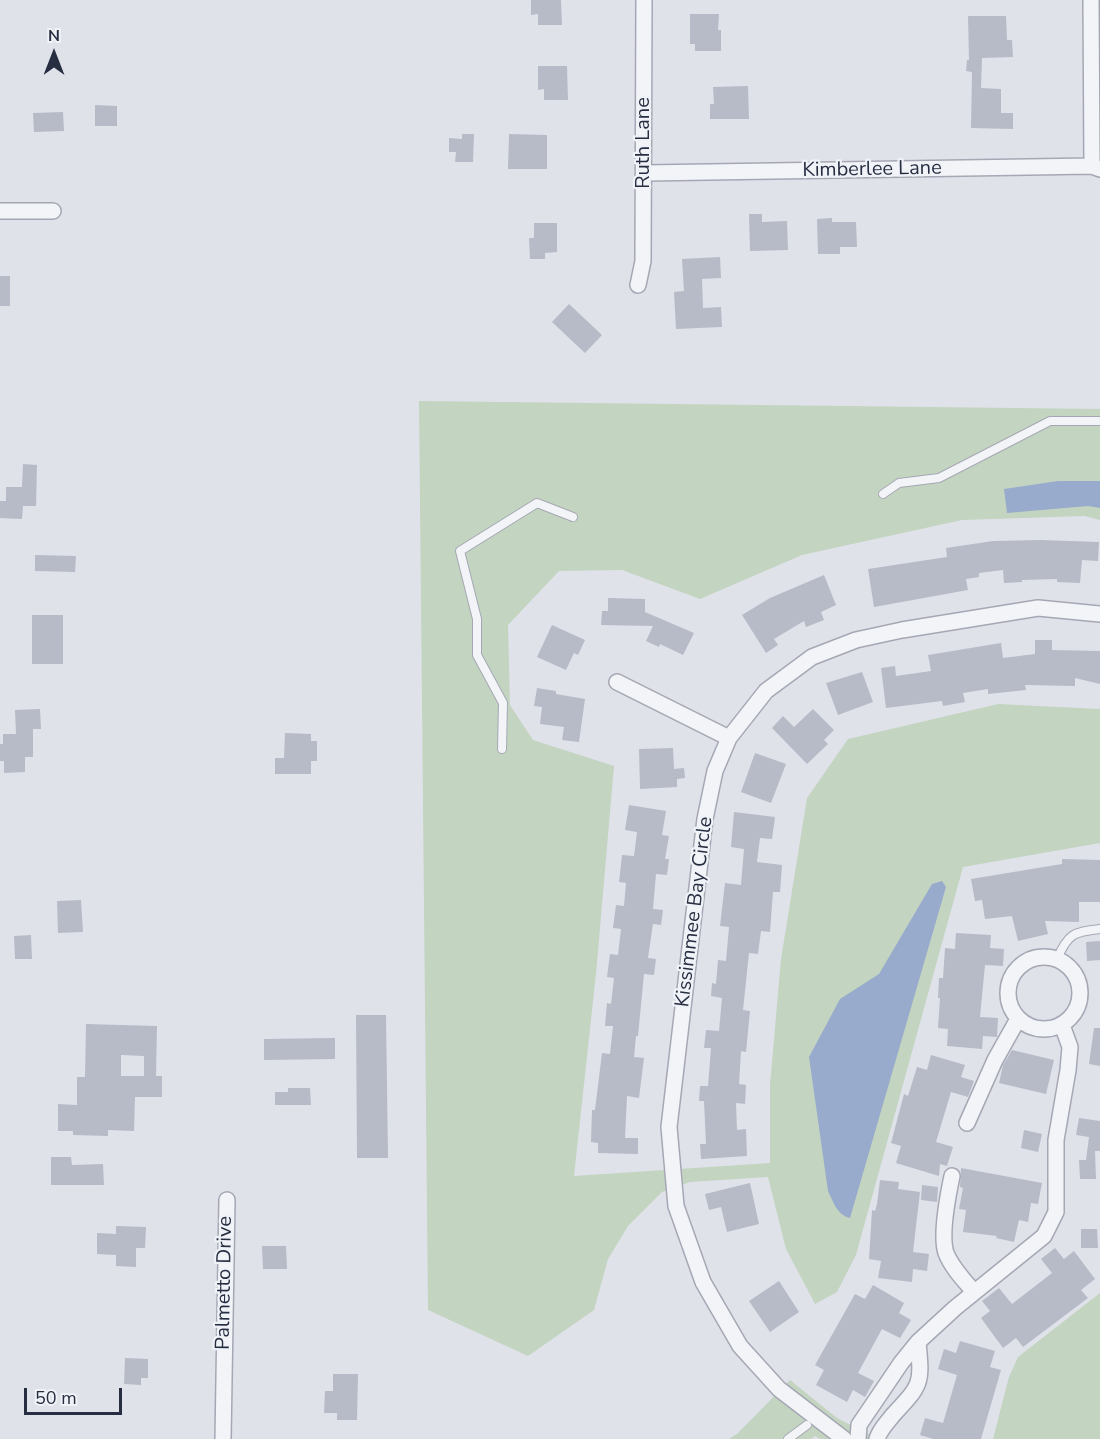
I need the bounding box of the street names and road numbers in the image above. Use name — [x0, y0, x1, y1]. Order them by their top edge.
street label: Ruth Lane — [632, 97, 656, 189]
street label: Kimberlee Lane — [802, 157, 942, 183]
street label: Kissimmee Bay Circle — [671, 815, 719, 1009]
street label: Palmetto Drive — [212, 1216, 238, 1350]

